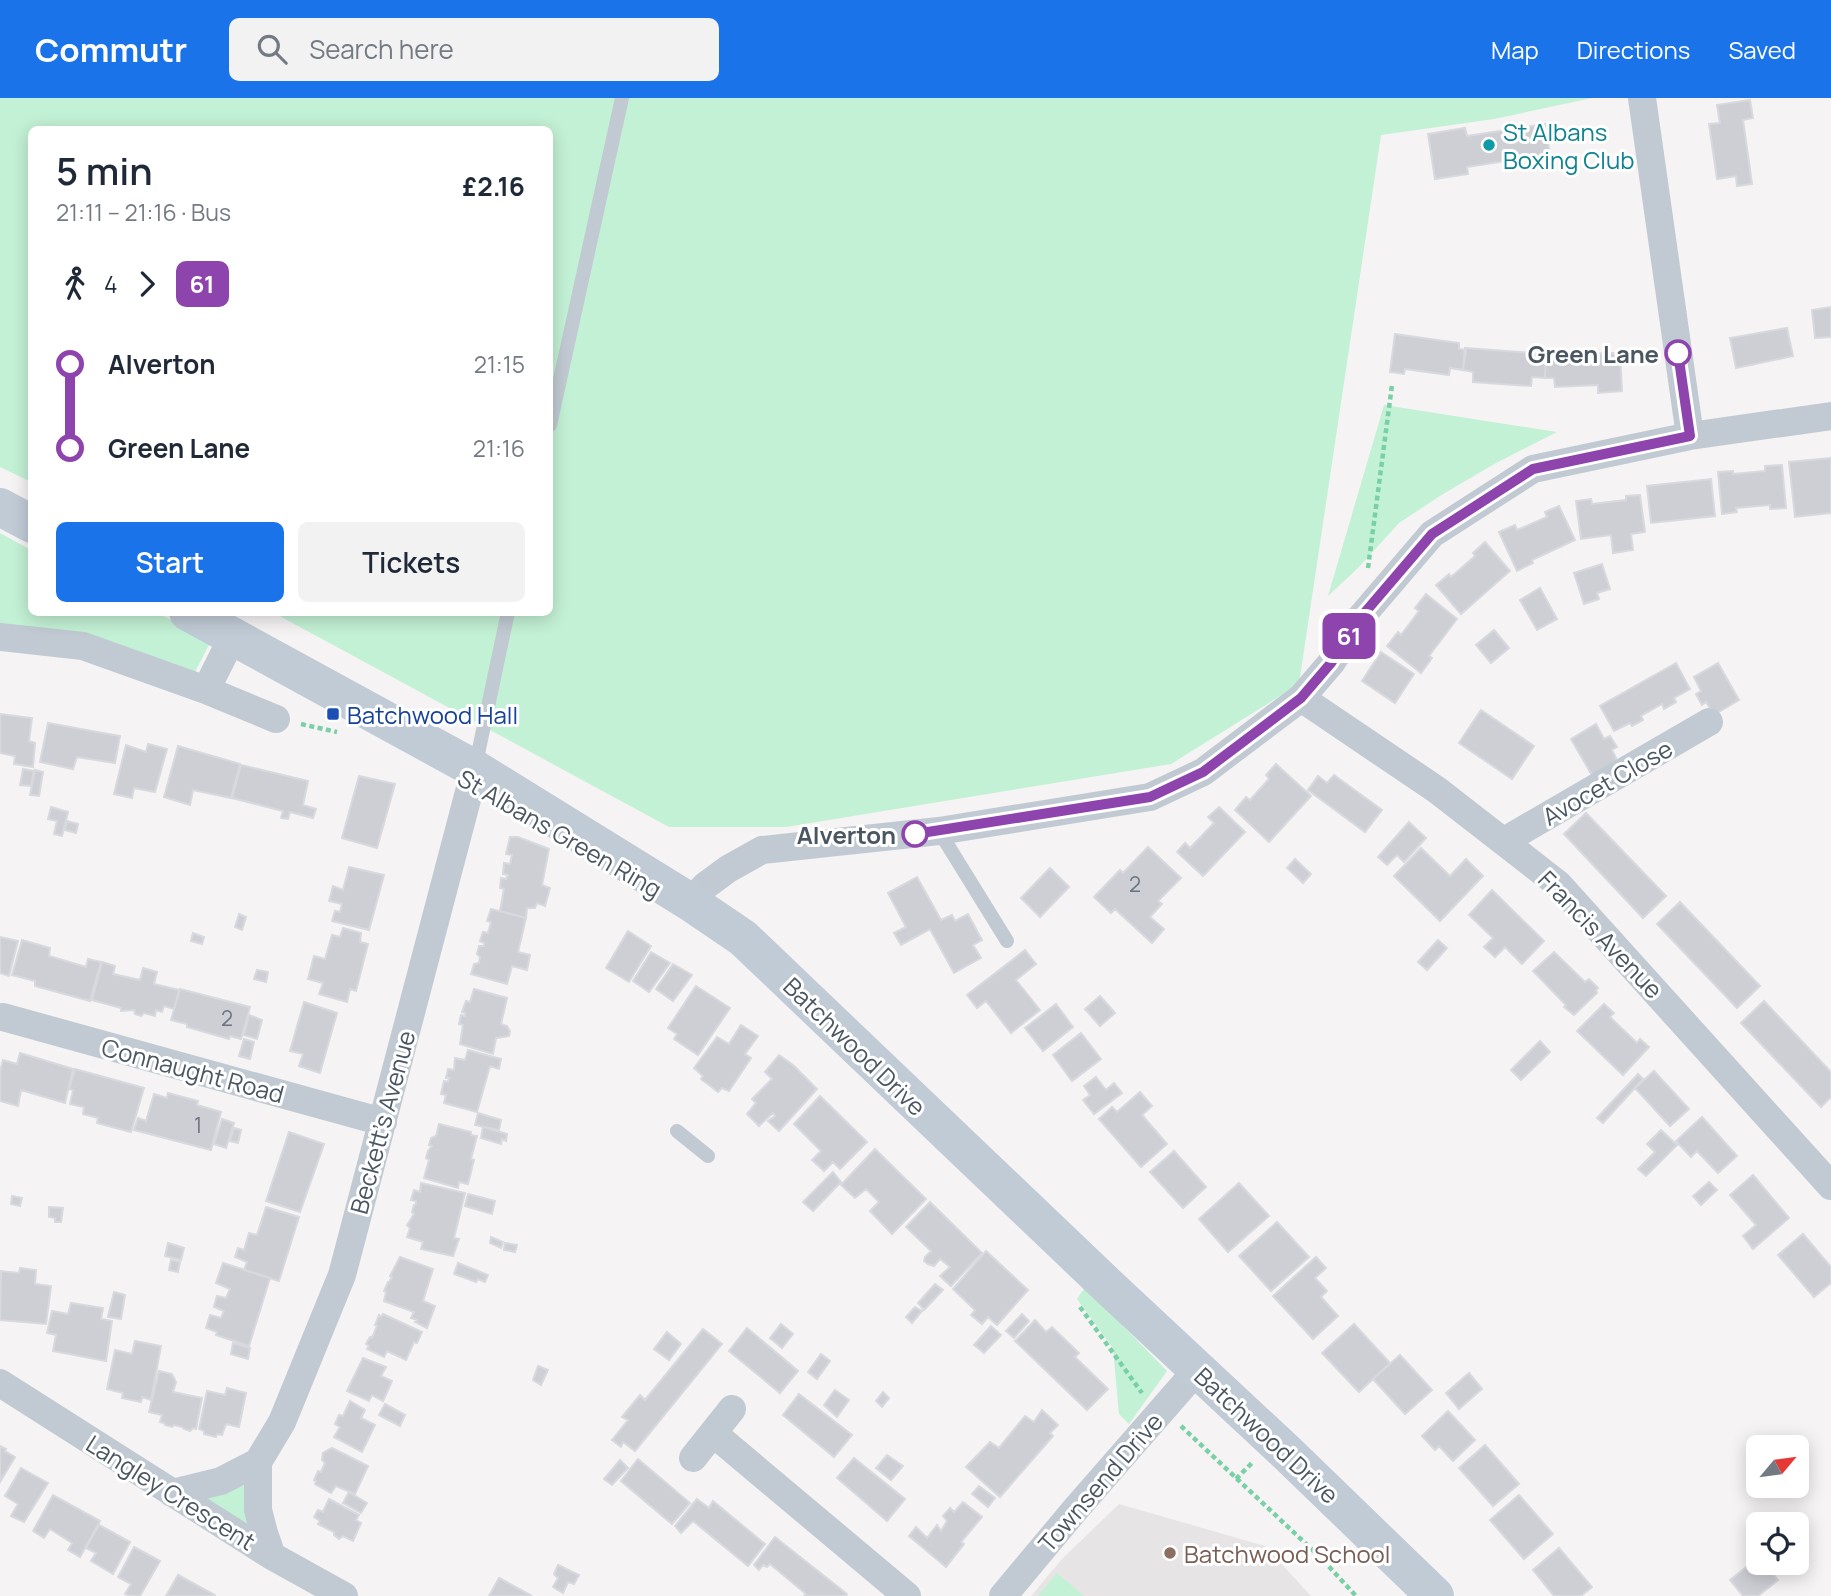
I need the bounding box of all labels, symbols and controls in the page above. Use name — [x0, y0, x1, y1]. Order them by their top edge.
search box — [229, 18, 719, 81]
text: Commutr — [35, 27, 187, 72]
icon: search — [253, 30, 291, 68]
text: Search here — [309, 31, 454, 67]
text: Map — [1491, 33, 1539, 66]
text: Directions — [1577, 33, 1690, 66]
text: Saved — [1728, 33, 1796, 66]
place label: St Albans Boxing Club — [1503, 115, 1634, 176]
marker: St Albans Boxing Club — [1481, 137, 1497, 153]
text: 5 min — [56, 144, 153, 196]
text: £2.16 — [462, 168, 525, 204]
text: 21:11 – 21:16 · Bus — [56, 196, 231, 228]
icon: walk — [56, 265, 94, 303]
icon: forward — [128, 265, 166, 303]
text: 61 — [190, 267, 215, 300]
text: 4 — [104, 268, 118, 300]
place label: Green Lane — [1528, 337, 1659, 370]
marker: Green Lane — [1665, 340, 1691, 366]
text: Alverton — [108, 346, 215, 382]
text: 21:15 — [474, 348, 525, 380]
text: Green Lane — [108, 430, 250, 466]
text: 21:16 — [473, 432, 525, 464]
button: Start — [56, 522, 284, 602]
button: Tickets — [298, 522, 525, 602]
line badge: 61 — [1318, 613, 1380, 659]
text: 61 — [1336, 619, 1362, 652]
place label: Batchwood Hall — [347, 698, 518, 731]
marker: Batchwood Hall — [325, 706, 341, 722]
street label: Avocet Close — [1536, 731, 1678, 833]
street label: St Albans Green Ring — [452, 761, 668, 905]
place label: Alverton — [797, 818, 896, 851]
marker: Alverton — [902, 821, 928, 847]
street label: Francis Avenue — [1532, 863, 1670, 1005]
house number: 2 — [1129, 870, 1141, 898]
street label: Batchwood Drive — [777, 969, 933, 1123]
house number: 2 — [221, 1004, 233, 1032]
street label: Beckett's Avenue — [342, 1027, 422, 1217]
street label: Connaught Road — [98, 1030, 288, 1110]
house number: 1 — [194, 1111, 202, 1139]
street label: Batchwood Drive — [1188, 1359, 1346, 1511]
street label: Townsend Drive — [1030, 1405, 1170, 1559]
street label: Langley Crescent — [80, 1427, 262, 1557]
north arrow — [1746, 1435, 1810, 1498]
map controls — [1746, 1435, 1809, 1575]
button: locate — [1746, 1512, 1809, 1575]
place label: Batchwood School — [1184, 1537, 1390, 1570]
marker: Batchwood School — [1162, 1545, 1178, 1561]

